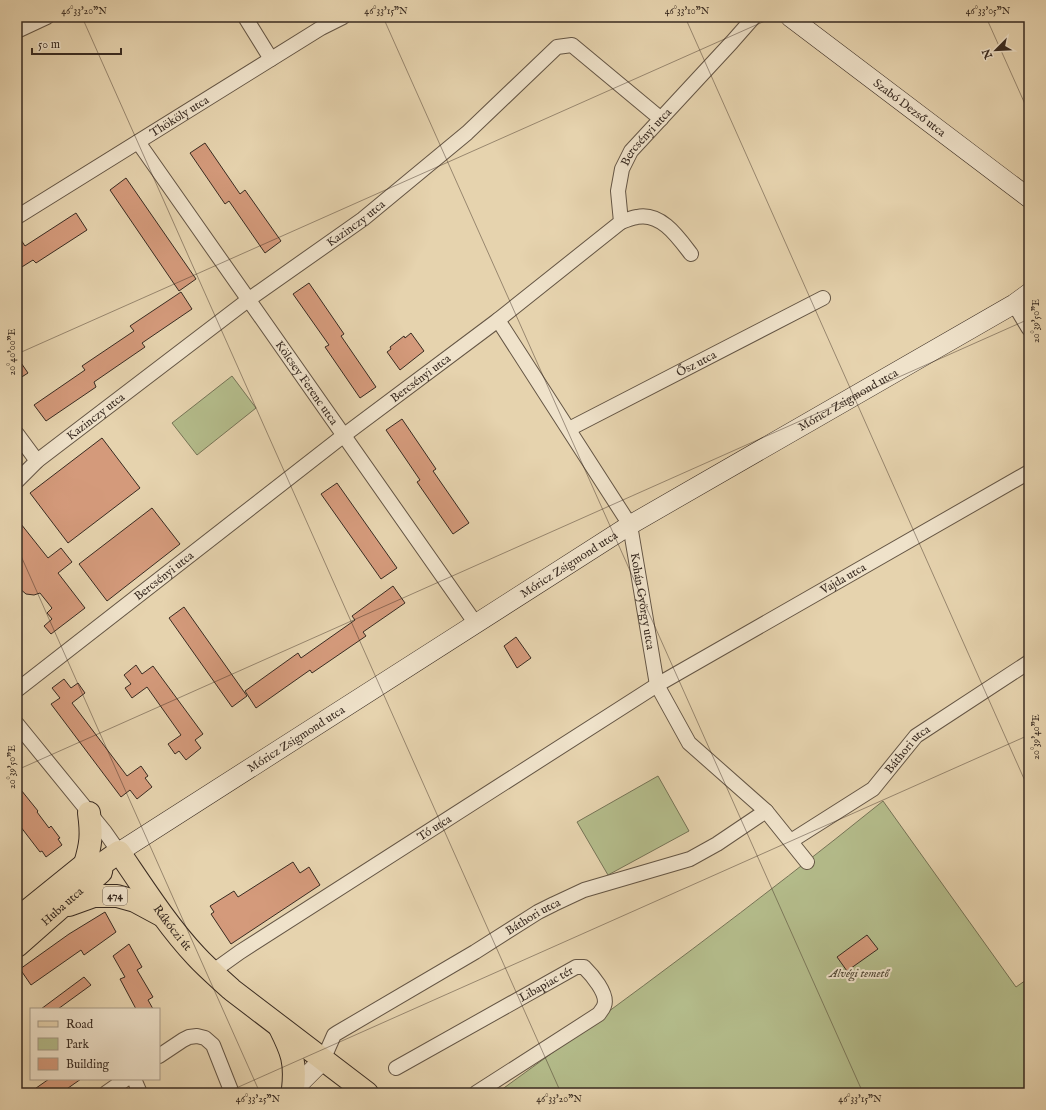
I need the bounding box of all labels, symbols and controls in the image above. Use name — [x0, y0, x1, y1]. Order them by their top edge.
text: 46°33'20"N — [61, 5, 107, 18]
text: 46°33'15"N — [364, 5, 408, 18]
text: 46°33'10"N — [665, 5, 710, 18]
text: 46°33'05"N — [966, 5, 1011, 18]
scale bar — [32, 30, 121, 56]
north arrow — [976, 30, 1016, 70]
text: 50 m — [38, 37, 60, 52]
text: N — [979, 46, 997, 62]
street label: Szabó Dezső utca — [870, 75, 949, 140]
street label: Thököly utca — [147, 92, 212, 140]
street label: Bercsényi utca — [617, 104, 675, 168]
street label: Kazinczy utca — [324, 196, 389, 250]
text: 20°39'50"E — [1030, 299, 1043, 343]
text: 20°40'00"E — [6, 328, 19, 376]
street label: Kölcsey Ferenc utca — [272, 338, 342, 428]
street label: Ősz utca — [673, 347, 719, 380]
street label: Bercsényi utca — [387, 350, 454, 405]
street label: Móricz Zsigmond utca — [795, 365, 901, 434]
street label: Kazinczy utca — [64, 389, 128, 443]
street label: Móricz Zsigmond utca — [517, 527, 621, 601]
street label: Bercsényi utca — [131, 547, 197, 604]
street label: Kohán György utca — [627, 552, 659, 651]
street label: Vajda utca — [817, 559, 869, 598]
street label: Móricz Zsigmond utca — [244, 702, 348, 775]
text: 20°39'40"E — [1030, 714, 1043, 760]
street label: Báthori utca — [881, 721, 933, 776]
text: 20°39'50"E — [6, 745, 19, 789]
street label: Tó utca — [414, 811, 455, 844]
street label: Huba utca — [38, 883, 87, 929]
road number: 474 — [103, 887, 127, 905]
street label: Báthori utca — [503, 894, 563, 938]
street label: Rákóczi út — [150, 902, 195, 954]
street label: Libapiac tér — [516, 962, 576, 1005]
park label: Alvégi temető — [827, 966, 890, 982]
legend — [30, 1008, 160, 1080]
text: Road — [66, 1017, 94, 1032]
text: Park — [66, 1037, 89, 1052]
text: Building — [66, 1057, 110, 1072]
text: 46°33'25"N — [236, 1093, 281, 1106]
text: 46°33'20"N — [536, 1093, 582, 1106]
text: 46°33'15"N — [838, 1093, 882, 1106]

